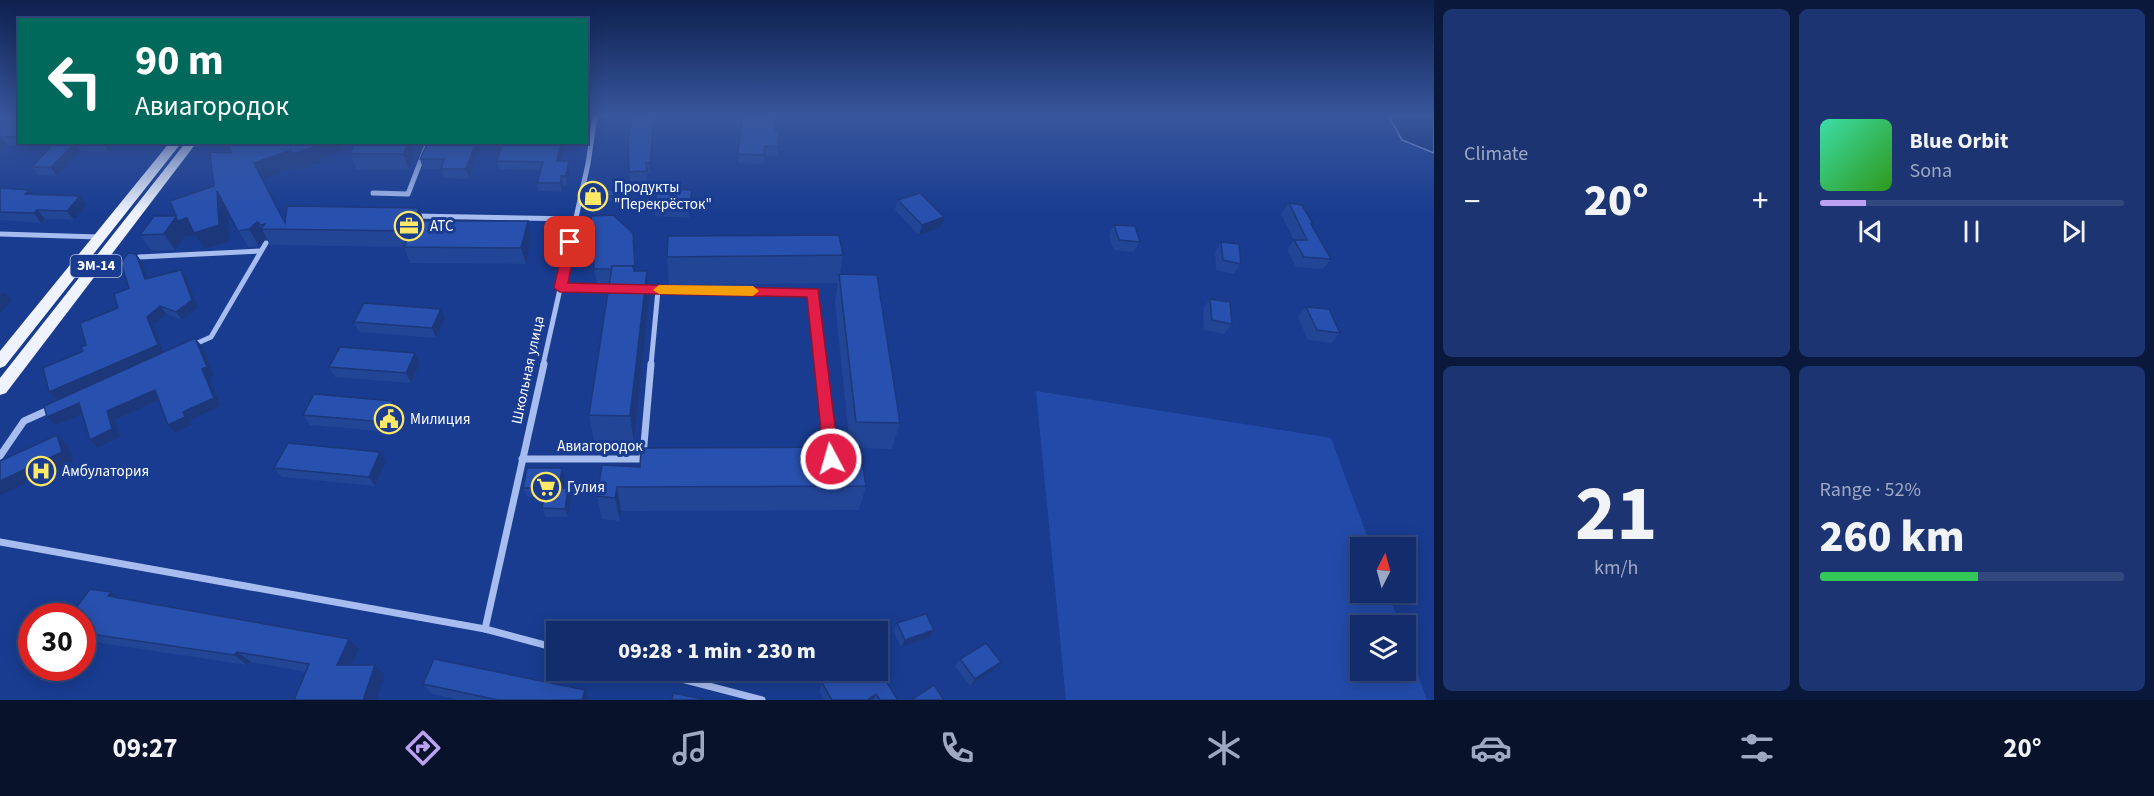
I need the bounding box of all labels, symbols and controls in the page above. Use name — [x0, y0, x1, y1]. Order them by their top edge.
text: 90 m — [135, 31, 224, 91]
icon: left — [36, 42, 114, 120]
text: Авиагородок — [135, 87, 289, 126]
text: Blue Orbit — [1910, 125, 2008, 157]
text: Climate — [1464, 140, 1528, 168]
text: Sona — [1910, 157, 1952, 185]
text: 20° — [1584, 169, 1649, 233]
place label: Продукты "Перекрёсток" — [614, 177, 712, 215]
text: − — [1464, 178, 1480, 225]
text: + — [1752, 178, 1768, 225]
shop icon: Продукты "Перекрёсток" — [577, 180, 609, 212]
office icon: АТС — [393, 210, 425, 242]
icon: previous — [1854, 215, 1887, 248]
icon: pause — [1955, 215, 1988, 248]
icon: next — [2057, 215, 2090, 248]
place label: АТС — [430, 216, 454, 237]
pin — [544, 216, 595, 267]
icon: arrive — [553, 225, 586, 258]
road number: ЭМ-14 — [70, 255, 122, 277]
street label: Школьная улица — [506, 314, 550, 426]
public building icon: Милиция — [373, 403, 405, 435]
place label: Милиция — [410, 409, 470, 430]
position arrow — [799, 427, 863, 491]
street label: Авиагородок — [557, 436, 643, 457]
hospital icon: Амбулатория — [25, 455, 57, 487]
text: 21 — [1575, 459, 1657, 570]
place label: Амбулатория — [62, 461, 149, 482]
supermarket icon: Гулия — [530, 471, 562, 503]
text: Range · 52% — [1820, 476, 1921, 504]
place label: Гулия — [567, 477, 605, 498]
text: 260 km — [1820, 505, 1965, 569]
north arrow — [1350, 537, 1416, 603]
map controls — [1350, 537, 1416, 681]
text: km/h — [1594, 554, 1638, 582]
speed limit sign: 30 — [18, 603, 96, 681]
button: layers — [1350, 615, 1416, 681]
text: 09:28 · 1 min · 230 m — [618, 635, 816, 667]
icon: directions — [402, 727, 444, 769]
icon: music — [669, 727, 711, 769]
icon: phone — [936, 727, 978, 769]
icon: climate — [1203, 727, 1245, 769]
icon: car — [1470, 727, 1512, 769]
icon: filters — [1736, 727, 1778, 769]
text: 09:27 — [112, 729, 178, 768]
text: 20° — [2003, 729, 2042, 768]

